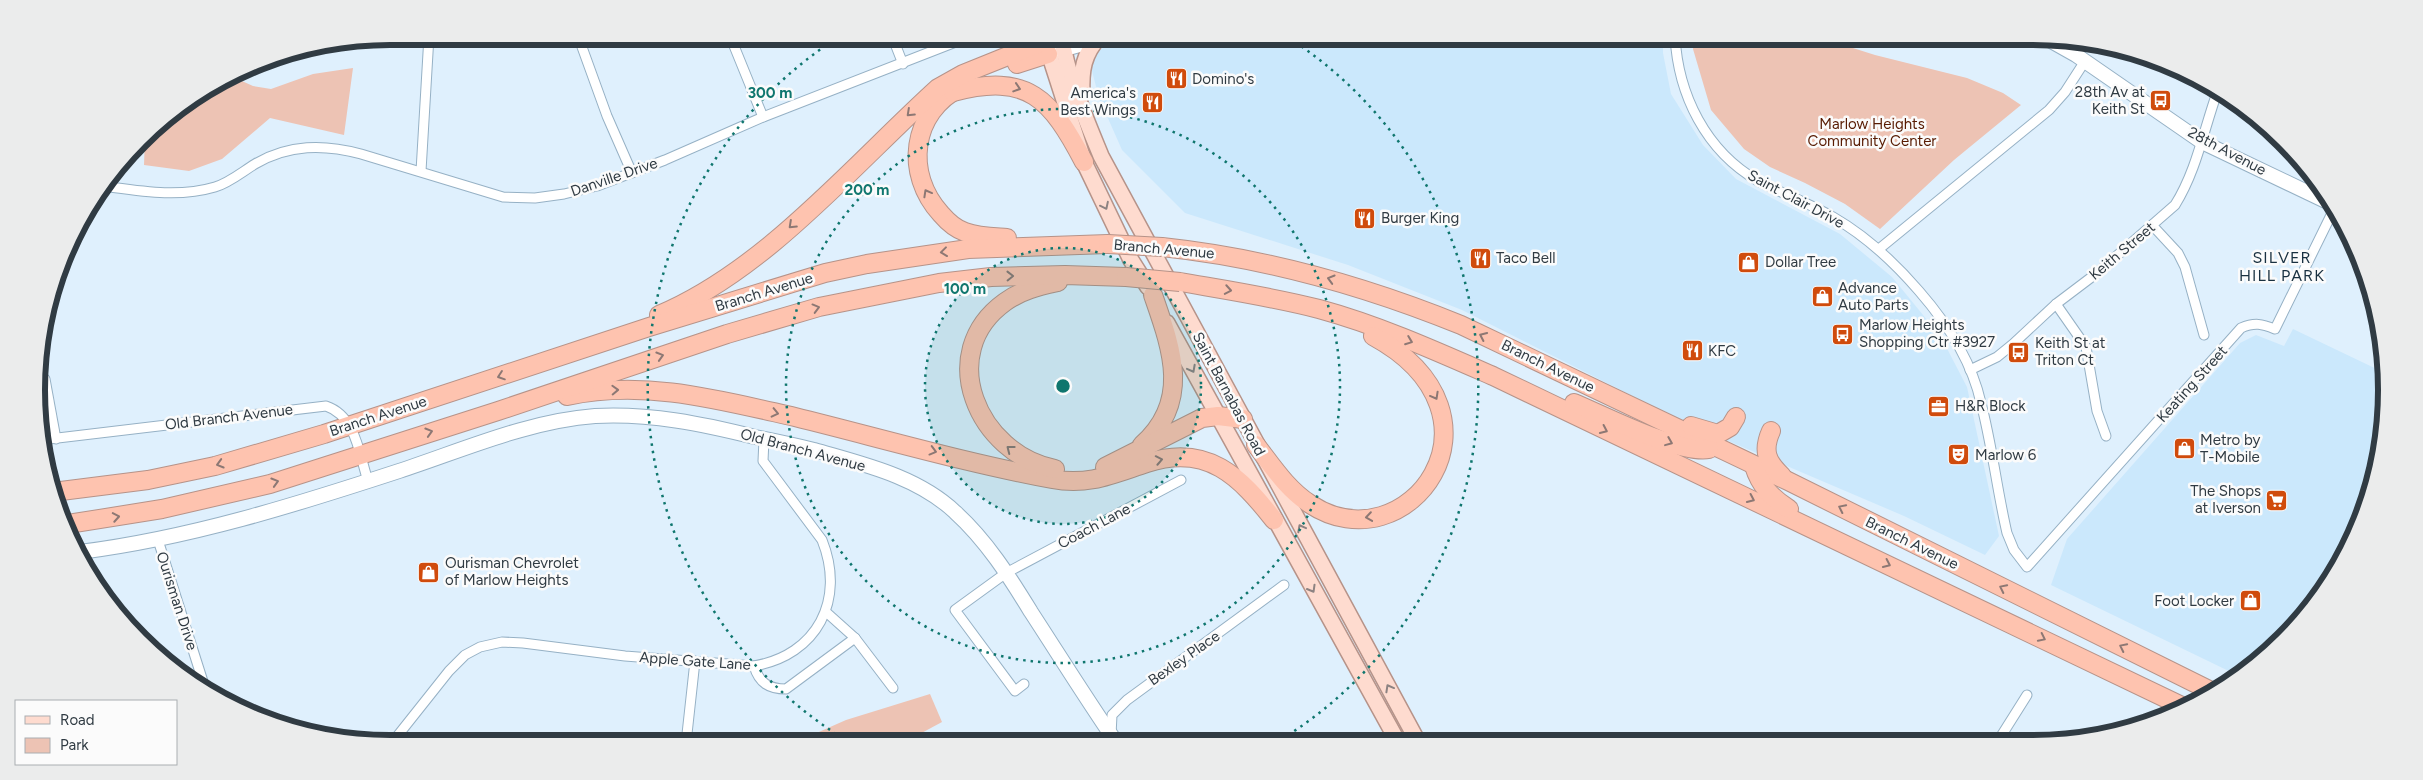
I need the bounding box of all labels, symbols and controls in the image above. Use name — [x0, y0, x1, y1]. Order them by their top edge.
restaurant icon: Domino's — [1164, 67, 1188, 91]
place label: Domino's — [1192, 70, 1254, 88]
one-way arrow — [1013, 83, 1021, 93]
place label: 28th Av at Keith St — [2075, 83, 2145, 118]
text: 300 m — [748, 84, 792, 102]
place label: America's Best Wings — [1060, 84, 1136, 119]
bus stop icon: 28th Av at Keith St — [2149, 89, 2173, 113]
restaurant icon: America's Best Wings — [1140, 90, 1164, 114]
one-way arrow — [907, 107, 916, 116]
park label: Marlow Heights Community Center — [1808, 115, 1936, 150]
street label: 28th Avenue — [2185, 123, 2269, 179]
street label: Danville Drive — [568, 154, 660, 200]
street label: Saint Clair Drive — [1745, 166, 1847, 232]
text: 200 m — [845, 181, 889, 199]
one-way arrow — [923, 190, 933, 199]
one-way arrow — [1098, 201, 1109, 210]
restaurant icon: Burger King — [1353, 206, 1377, 230]
place label: Burger King — [1381, 209, 1459, 227]
street label: Keith Street — [2085, 218, 2159, 284]
one-way arrow — [789, 219, 798, 228]
street label: Branch Avenue — [1113, 236, 1215, 262]
restaurant icon: Taco Bell — [1468, 246, 1492, 270]
one-way arrow — [940, 247, 949, 257]
district label: SILVER HILL PARK — [2239, 248, 2325, 285]
place label: Taco Bell — [1496, 249, 1555, 267]
shop icon: Dollar Tree — [1737, 250, 1761, 274]
place label: Dollar Tree — [1765, 253, 1836, 271]
street label: Branch Avenue — [713, 269, 815, 315]
one-way arrow — [1007, 271, 1015, 281]
one-way arrow — [1327, 275, 1336, 285]
place label: Advance Auto Parts — [1838, 279, 1908, 314]
text: 100 m — [944, 280, 986, 298]
one-way arrow — [1224, 285, 1233, 295]
shop icon: Advance Auto Parts — [1810, 285, 1834, 309]
one-way arrow — [811, 303, 820, 314]
place label: Marlow Heights Shopping Ctr #3927 — [1859, 316, 1995, 351]
bus stop icon: Marlow Heights Shopping Ctr #3927 — [1831, 322, 1855, 346]
street label: Saint Barnabas Road — [1189, 329, 1269, 459]
one-way arrow — [1479, 331, 1488, 342]
one-way arrow — [1404, 334, 1413, 345]
place label: Keith St at Triton Ct — [2035, 334, 2106, 369]
street label: Branch Avenue — [1499, 336, 1597, 396]
restaurant icon: KFC — [1680, 339, 1704, 363]
bus stop icon: Keith St at Triton Ct — [2007, 340, 2031, 364]
place label: KFC — [1708, 342, 1736, 360]
street label: Keating Street — [2153, 342, 2231, 426]
one-way arrow — [656, 351, 664, 361]
one-way arrow — [1186, 364, 1196, 373]
one-way arrow — [497, 370, 506, 380]
centre of rings — [1054, 377, 1072, 395]
one-way arrow — [611, 385, 619, 396]
one-way arrow — [1429, 390, 1439, 399]
street label: Branch Avenue — [327, 392, 429, 440]
office icon: H&R Block — [1927, 394, 1951, 418]
place label: H&R Block — [1955, 397, 2026, 415]
street label: Old Branch Avenue — [164, 400, 294, 434]
one-way arrow — [771, 407, 780, 418]
one-way arrow — [1599, 423, 1608, 433]
street label: Old Branch Avenue — [739, 425, 867, 475]
one-way arrow — [424, 428, 433, 438]
place label: Metro by T-Mobile — [2200, 431, 2261, 466]
one-way arrow — [1664, 436, 1673, 446]
shop icon: Metro by T-Mobile — [2172, 437, 2196, 461]
theatre icon: Marlow 6 — [1947, 443, 1971, 467]
one-way arrow — [929, 445, 938, 456]
one-way arrow — [1007, 445, 1016, 454]
place label: Marlow 6 — [1975, 446, 2037, 464]
one-way arrow — [1155, 456, 1163, 466]
one-way arrow — [216, 459, 225, 469]
one-way arrow — [270, 478, 278, 488]
place label: The Shops at Iverson — [2190, 482, 2261, 517]
supermarket icon: The Shops at Iverson — [2265, 488, 2289, 512]
one-way arrow — [1746, 493, 1755, 504]
street label: Coach Lane — [1055, 499, 1133, 553]
one-way arrow — [1838, 504, 1847, 514]
one-way arrow — [1365, 511, 1373, 521]
one-way arrow — [112, 513, 120, 523]
street label: Branch Avenue — [1863, 513, 1961, 573]
one-way arrow — [1297, 525, 1307, 534]
street label: Ourisman Drive — [153, 549, 201, 653]
place label: Ourisman Chevrolet of Marlow Heights — [445, 554, 579, 589]
one-way arrow — [1882, 557, 1891, 568]
shop icon: Ourisman Chevrolet of Marlow Heights — [417, 560, 441, 584]
one-way arrow — [1306, 584, 1316, 593]
one-way arrow — [1999, 584, 2008, 594]
shop icon: Foot Locker — [2238, 589, 2262, 613]
place label: Foot Locker — [2154, 592, 2234, 610]
street label: Bexley Place — [1145, 627, 1223, 689]
one-way arrow — [2037, 632, 2046, 642]
one-way arrow — [2119, 643, 2128, 654]
street label: Apple Gate Lane — [639, 648, 751, 674]
one-way arrow — [1385, 685, 1395, 694]
legend — [15, 700, 178, 765]
text: Road — [60, 711, 95, 729]
text: Park — [60, 736, 89, 754]

